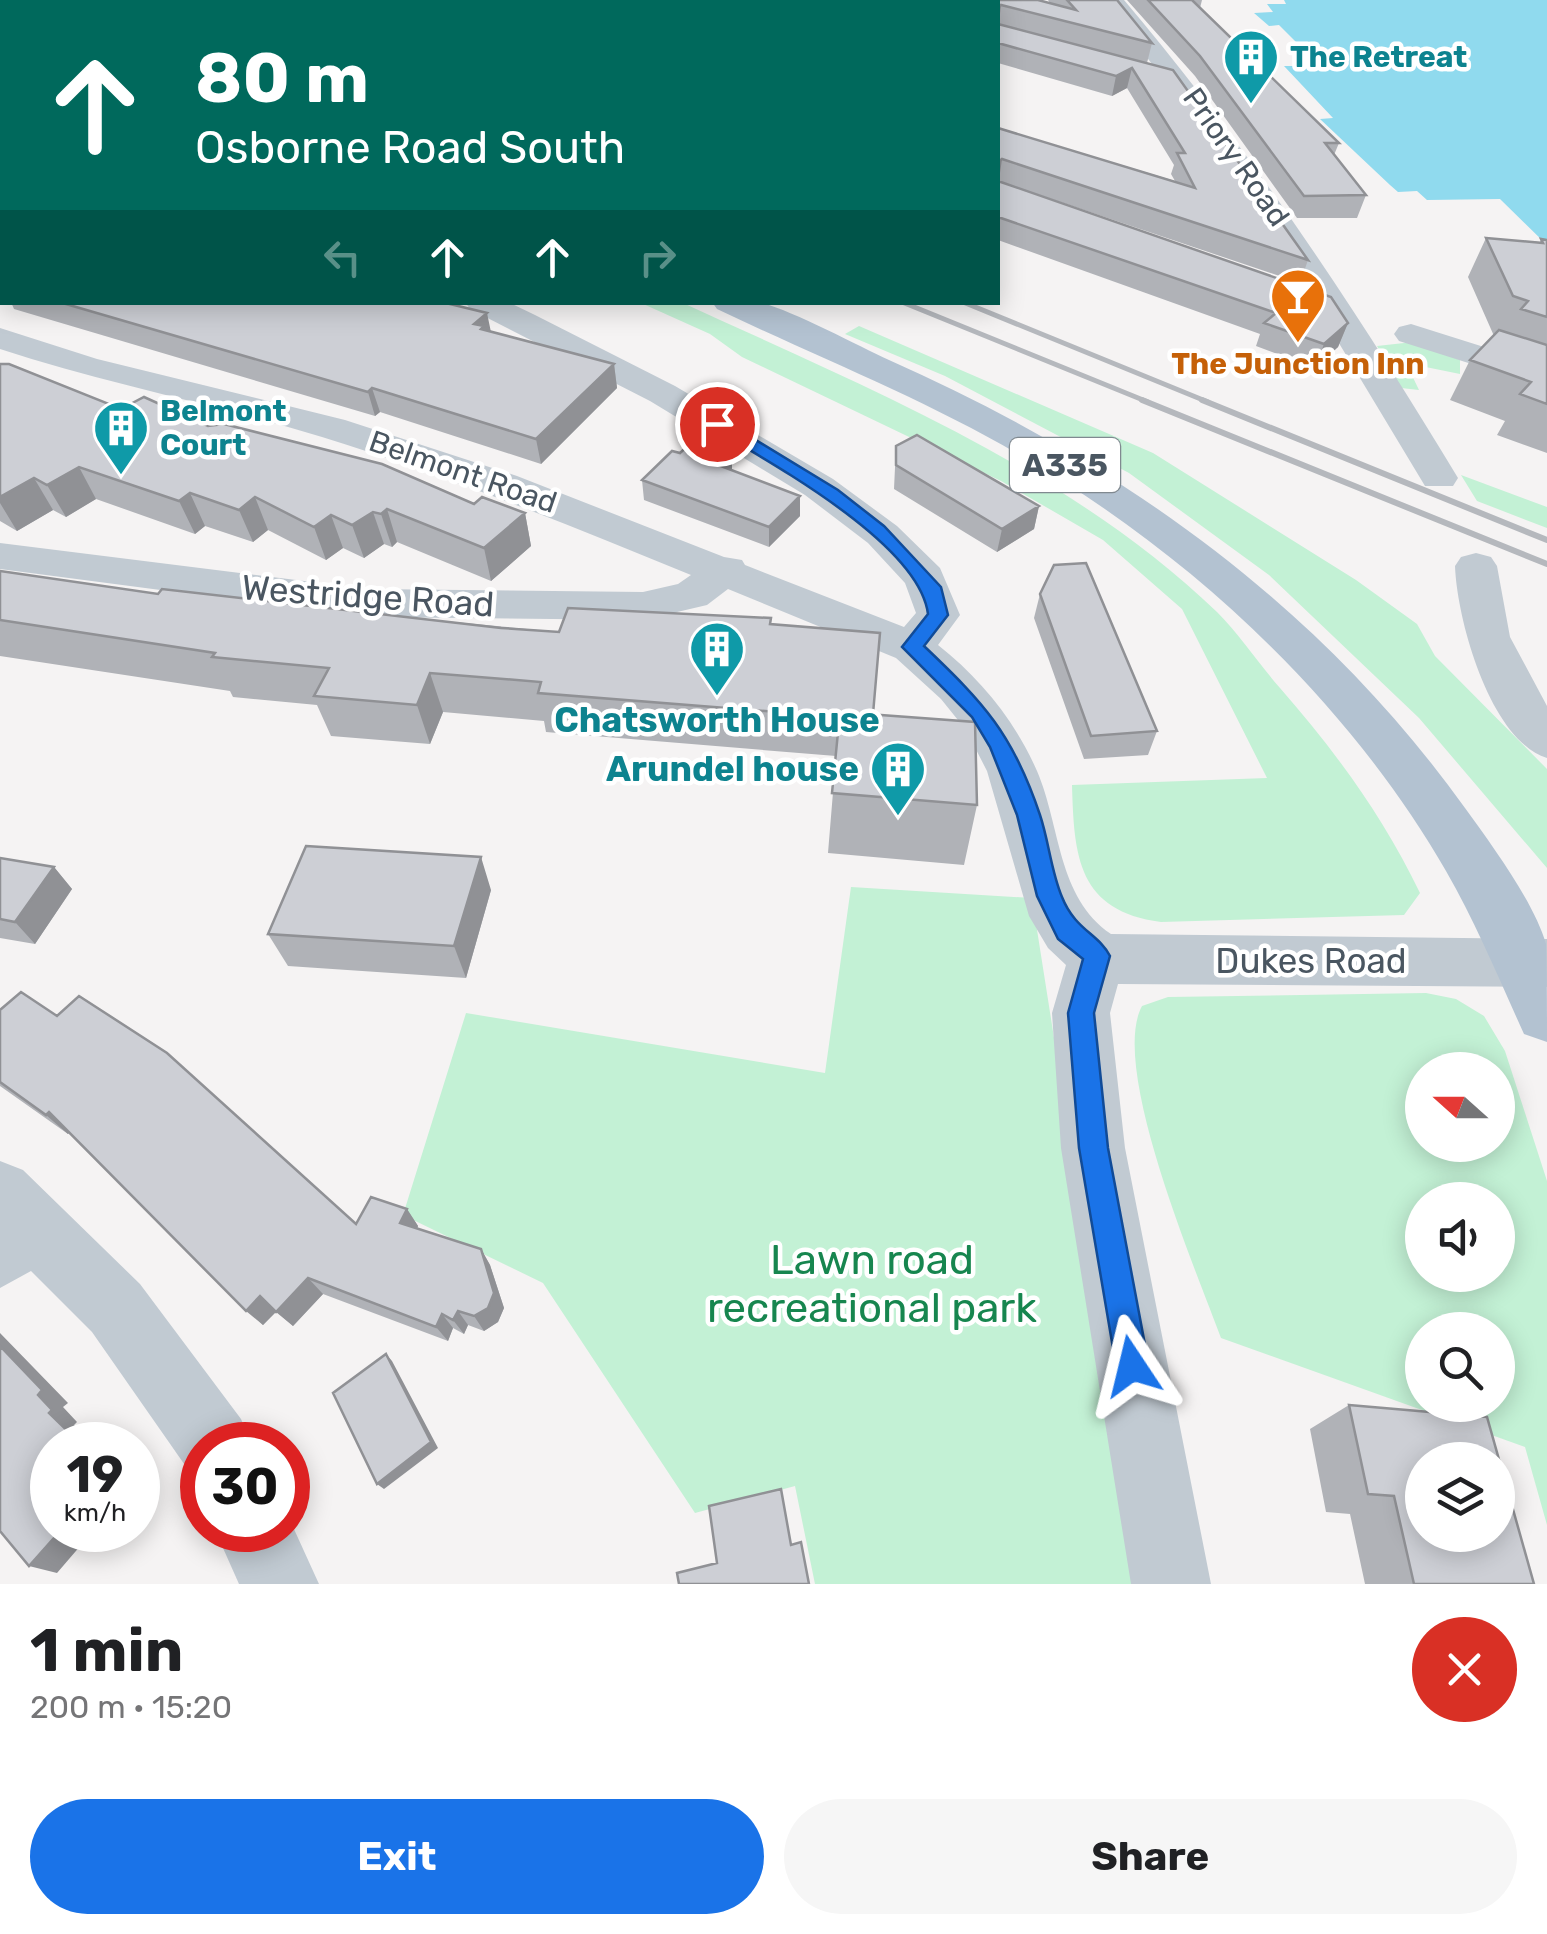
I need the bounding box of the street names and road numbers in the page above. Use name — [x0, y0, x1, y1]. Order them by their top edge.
street label: Priory Road — [1175, 81, 1297, 233]
street label: Belmont Road — [364, 423, 562, 521]
road number: A335 — [1010, 438, 1120, 492]
street label: Westridge Road — [240, 566, 496, 626]
street label: Dukes Road — [1215, 940, 1407, 982]

